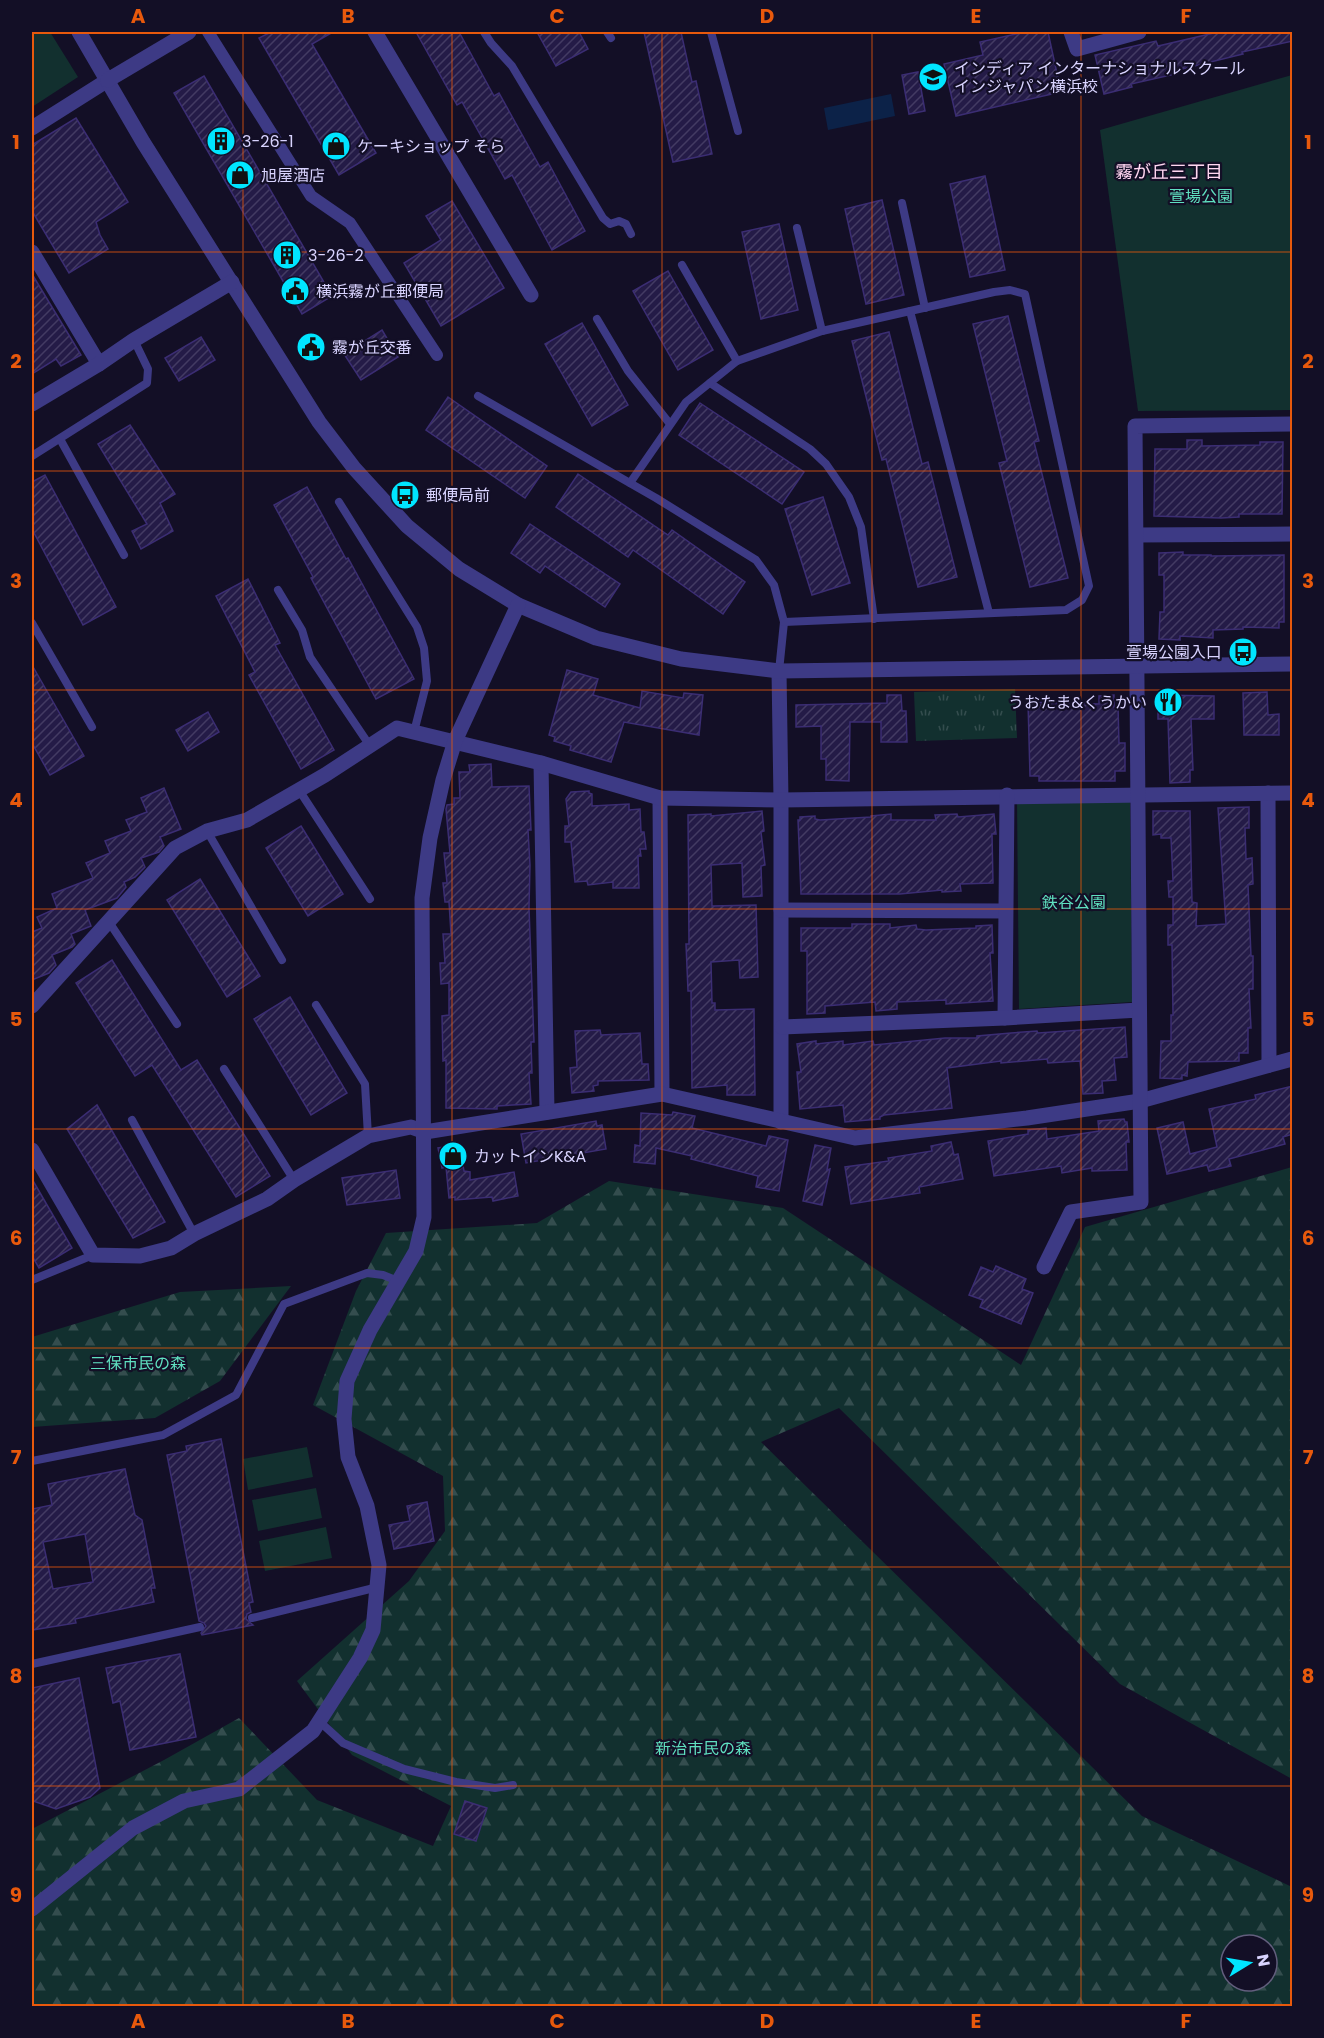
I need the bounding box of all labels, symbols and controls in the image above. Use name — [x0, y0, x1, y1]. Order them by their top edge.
text: A — [131, 2, 146, 30]
text: B — [341, 2, 355, 30]
text: C — [549, 2, 565, 30]
text: D — [760, 2, 774, 30]
text: E — [971, 2, 981, 30]
text: F — [1181, 2, 1192, 30]
place label: インディア インターナショナルスクール インジャパン横浜校 — [954, 57, 1245, 98]
school or university icon: インディア インターナショナルスクール インジャパン横浜校 — [917, 61, 949, 93]
building icon: 3-26-1 — [205, 125, 237, 157]
text: 1 — [12, 128, 20, 156]
text: 1 — [1304, 128, 1312, 156]
place label: 3-26-1 — [242, 130, 294, 153]
shop icon: ケーキショップ そら — [320, 130, 352, 162]
place label: ケーキショップ そら — [357, 135, 505, 158]
shop icon: 旭屋酒店 — [224, 159, 256, 191]
district label: 霧が丘三丁目 — [1115, 159, 1223, 184]
place label: 旭屋酒店 — [261, 164, 325, 187]
park label: 萱場公園 — [1169, 185, 1233, 208]
building icon: 3-26-2 — [271, 239, 303, 271]
place label: 3-26-2 — [308, 244, 364, 267]
public building icon: 横浜霧が丘郵便局 — [279, 275, 311, 307]
place label: 横浜霧が丘郵便局 — [316, 280, 444, 303]
public building icon: 霧が丘交番 — [295, 331, 327, 363]
place label: 霧が丘交番 — [332, 336, 412, 359]
text: 2 — [10, 347, 22, 375]
text: 2 — [1302, 347, 1314, 375]
bus stop icon: 郵便局前 — [389, 479, 421, 511]
place label: 郵便局前 — [426, 484, 490, 507]
text: 3 — [10, 567, 22, 595]
text: 3 — [1302, 567, 1314, 595]
bus stop icon: 萱場公園入口 — [1227, 636, 1259, 668]
place label: 萱場公園入口 — [1126, 641, 1222, 664]
restaurant icon: うおたま&くうかい — [1152, 686, 1184, 718]
place label: うおたま&くうかい — [1008, 691, 1147, 714]
text: 4 — [9, 786, 23, 814]
text: 4 — [1301, 786, 1315, 814]
park label: 鉄谷公園 — [1042, 891, 1106, 914]
text: 5 — [10, 1005, 23, 1033]
text: 5 — [1302, 1005, 1315, 1033]
shop icon: カットインK&A — [437, 1140, 469, 1172]
place label: カットインK&A — [474, 1145, 586, 1168]
text: 6 — [10, 1224, 22, 1252]
text: 6 — [1302, 1224, 1314, 1252]
park label: 三保市民の森 — [90, 1352, 186, 1375]
text: 7 — [11, 1443, 22, 1471]
text: 7 — [1303, 1443, 1314, 1471]
text: 8 — [10, 1662, 22, 1690]
text: 8 — [1302, 1662, 1314, 1690]
park label: 新治市民の森 — [655, 1737, 751, 1760]
text: 9 — [10, 1881, 22, 1909]
text: 9 — [1302, 1881, 1314, 1909]
north arrow — [1219, 1933, 1279, 1993]
text: N — [1251, 1952, 1276, 1968]
text: A — [131, 2007, 146, 2035]
text: B — [341, 2007, 355, 2035]
text: C — [549, 2007, 565, 2035]
text: D — [760, 2007, 774, 2035]
text: E — [971, 2007, 981, 2035]
text: F — [1181, 2007, 1192, 2035]

